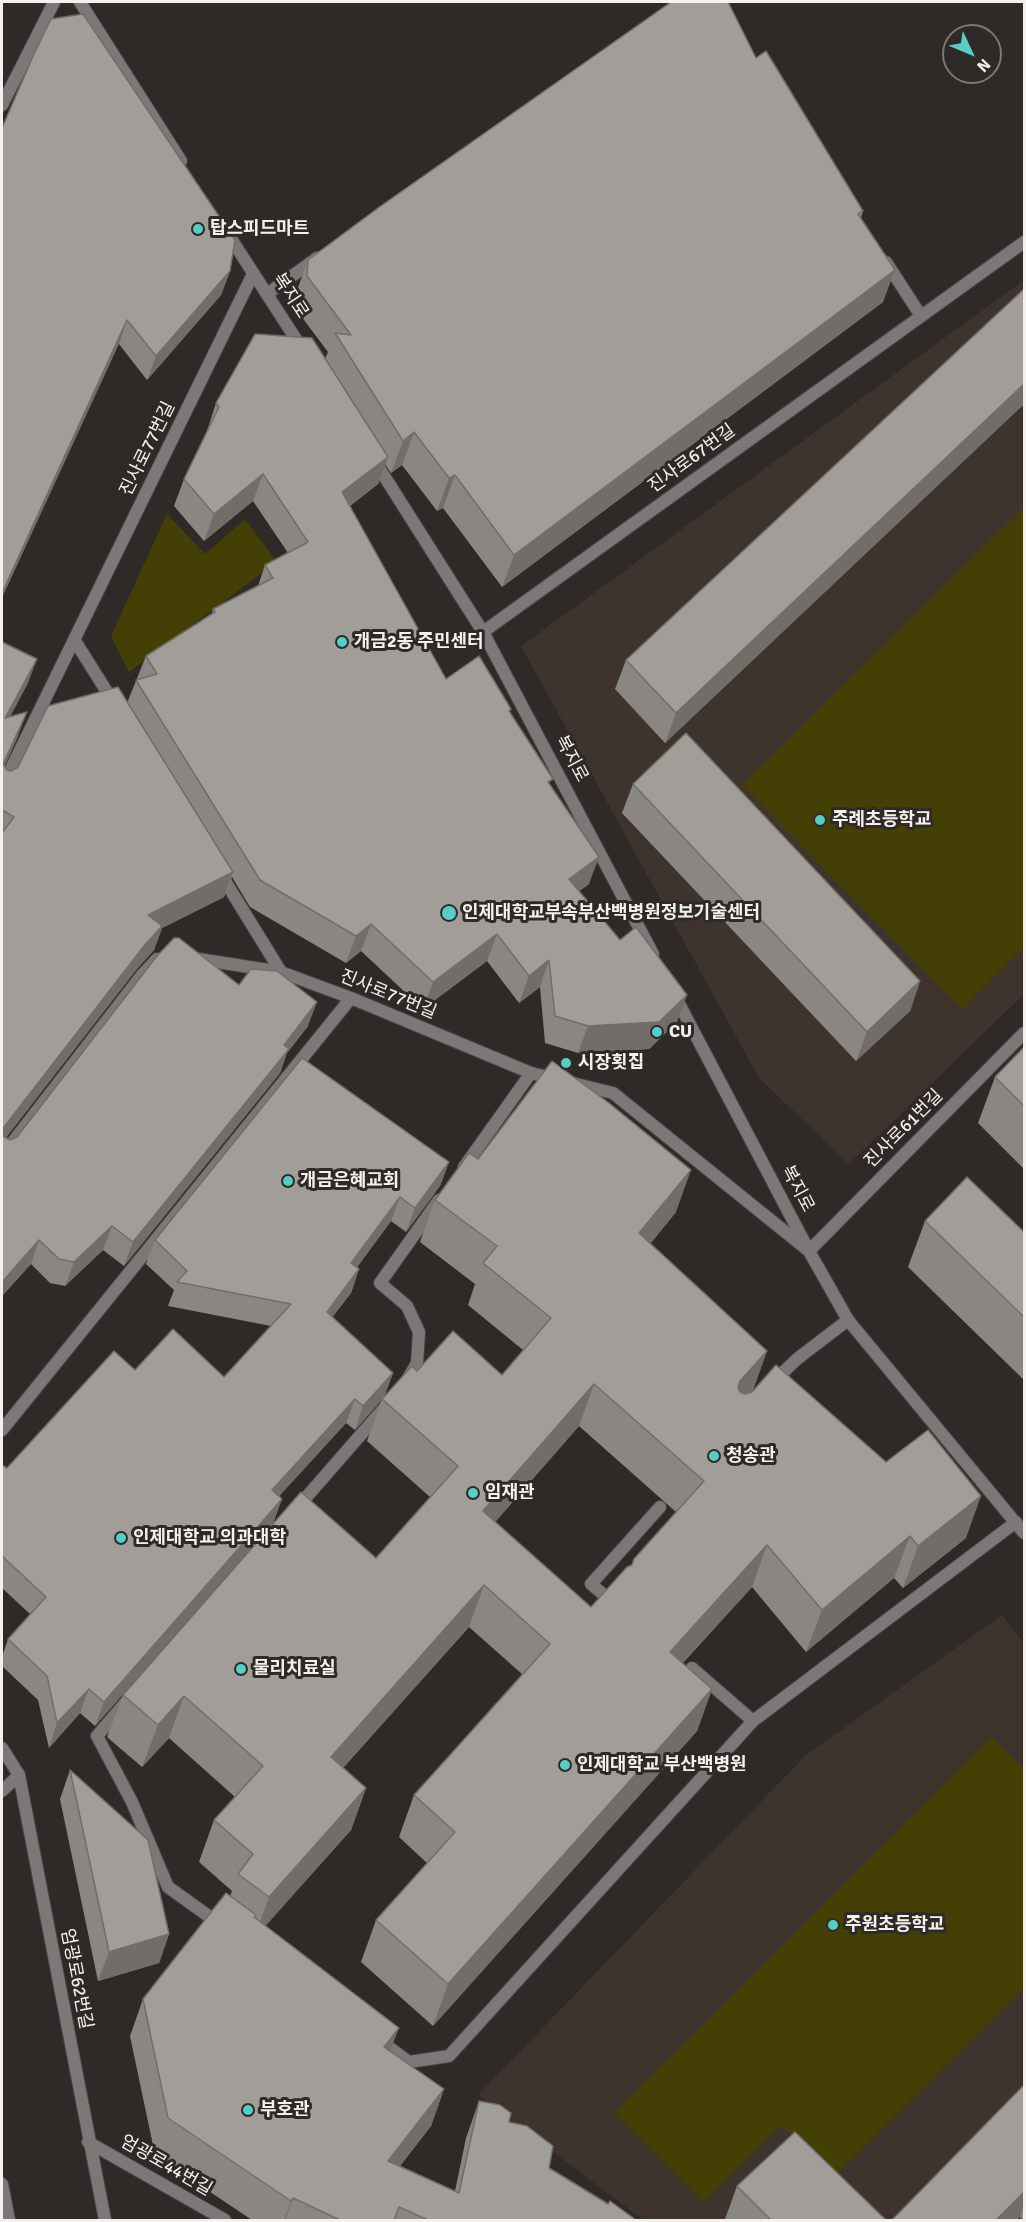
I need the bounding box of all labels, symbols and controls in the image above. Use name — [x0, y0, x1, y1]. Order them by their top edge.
north arrow — [942, 24, 1002, 84]
text: N — [972, 54, 995, 76]
place label: 탑스피드마트 — [210, 218, 309, 240]
marker: 탑스피드마트 — [191, 222, 205, 236]
street label: 복지로 — [267, 269, 313, 323]
street label: 진사로77번길 — [116, 398, 180, 500]
street label: 진사로67번길 — [644, 420, 740, 498]
place label: 개금2동 주민센터 — [354, 631, 484, 653]
marker: 개금2동 주민센터 — [335, 635, 349, 649]
street label: 복지로 — [550, 732, 592, 786]
place label: 주례초등학교 — [832, 809, 931, 831]
marker: 주례초등학교 — [813, 813, 827, 827]
place label: 인제대학교부속부산백병원정보기술센터 — [462, 902, 760, 924]
marker: 인제대학교부속부산백병원정보기술센터 — [440, 904, 458, 922]
street label: 진사로77번길 — [337, 966, 439, 1024]
place label: CU — [669, 1021, 692, 1043]
marker: CU — [650, 1025, 664, 1039]
place label: 시장횟집 — [578, 1052, 644, 1074]
marker: 시장횟집 — [559, 1056, 573, 1070]
street label: 진사로61번길 — [860, 1085, 948, 1173]
street label: 복지로 — [776, 1162, 818, 1216]
place label: 개금은혜교회 — [300, 1170, 399, 1192]
marker: 개금은혜교회 — [281, 1174, 295, 1188]
place label: 청송관 — [726, 1445, 776, 1467]
marker: 청송관 — [707, 1449, 721, 1463]
place label: 임재관 — [485, 1482, 535, 1504]
marker: 임재관 — [466, 1486, 480, 1500]
place label: 인제대학교 의과대학 — [133, 1527, 286, 1549]
marker: 인제대학교 의과대학 — [114, 1531, 128, 1545]
place label: 물리치료실 — [253, 1658, 336, 1680]
marker: 물리치료실 — [234, 1662, 248, 1676]
place label: 인제대학교 부산백병원 — [577, 1754, 747, 1776]
marker: 인제대학교 부산백병원 — [558, 1758, 572, 1772]
place label: 주원초등학교 — [845, 1914, 944, 1936]
marker: 주원초등학교 — [826, 1918, 840, 1932]
street label: 엄광로62번길 — [56, 1927, 96, 2031]
place label: 부호관 — [260, 2099, 310, 2121]
marker: 부호관 — [241, 2103, 255, 2117]
street label: 엄광로44번길 — [116, 2131, 216, 2201]

